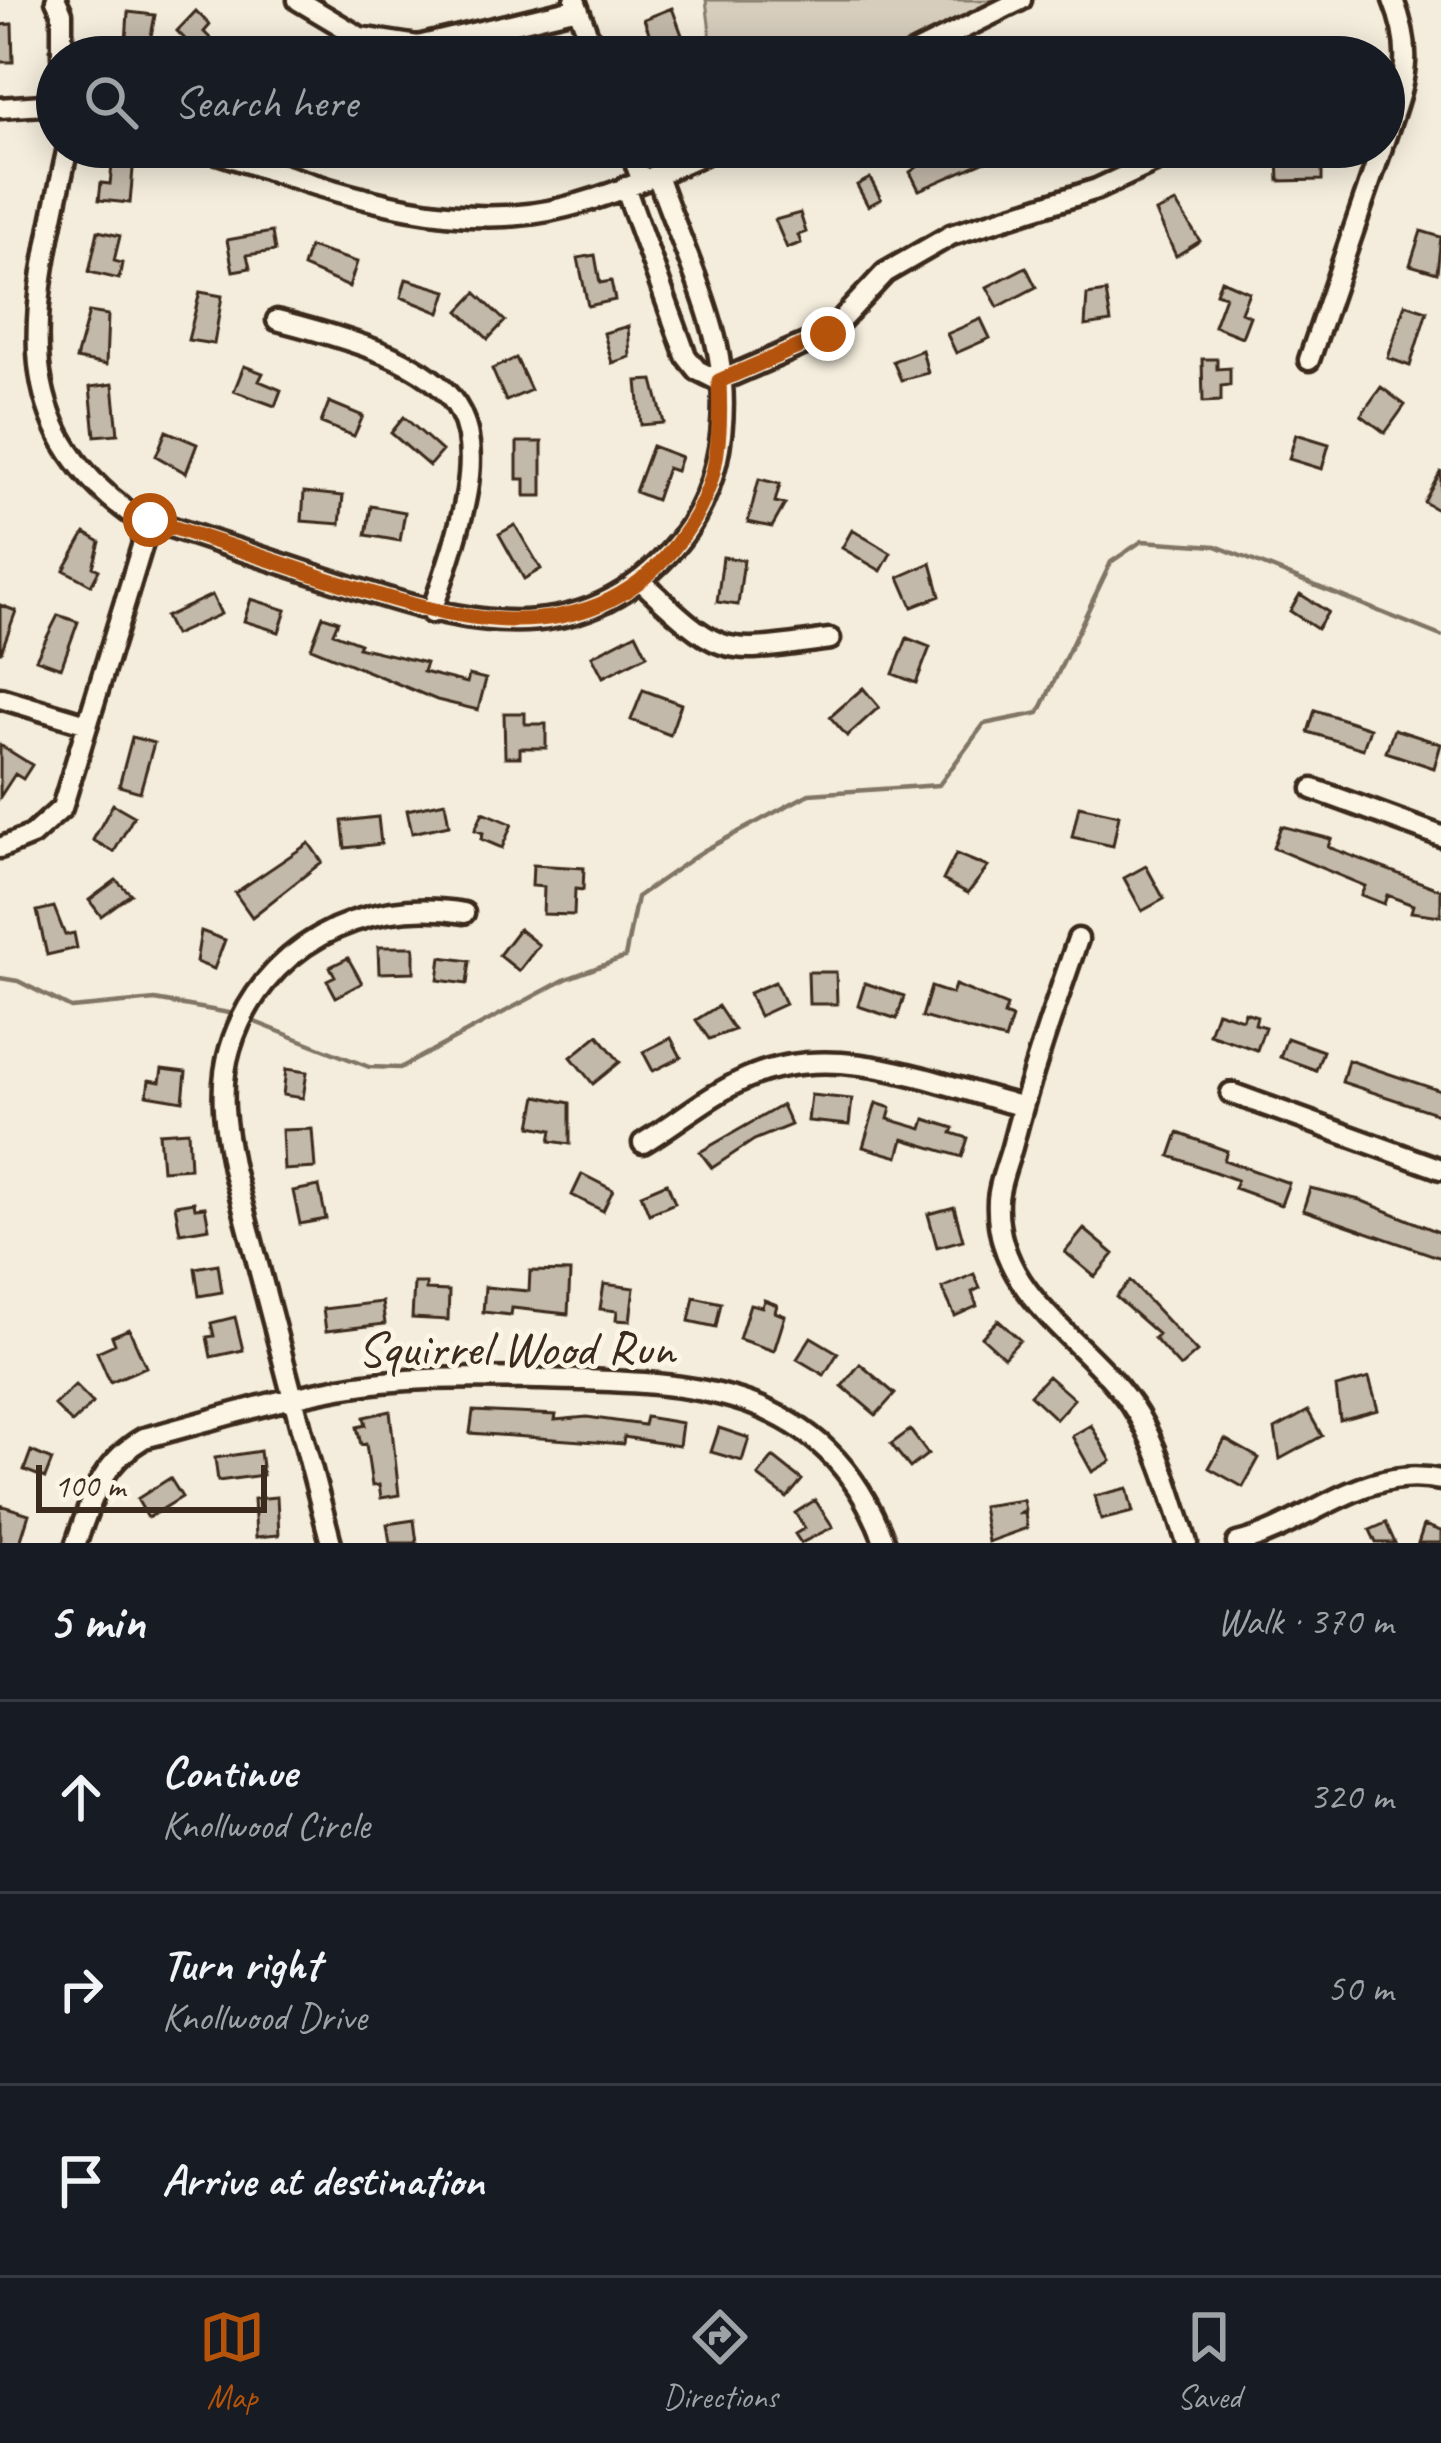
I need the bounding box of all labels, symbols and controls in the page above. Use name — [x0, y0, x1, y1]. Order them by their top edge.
search box — [36, 36, 1405, 168]
icon: search — [78, 69, 144, 135]
text: Search here — [174, 74, 357, 131]
route end — [801, 307, 855, 361]
route start — [123, 493, 177, 547]
street label: Squirrel Wood Run — [357, 1316, 678, 1380]
scale bar — [36, 1459, 267, 1512]
text: 100 m — [54, 1465, 125, 1507]
text: 5 min — [48, 1589, 145, 1653]
text: Walk · 370 m — [1217, 1597, 1393, 1646]
text: Continue — [162, 1744, 296, 1801]
icon: ahead — [48, 1764, 114, 1830]
text: 320 m — [1309, 1772, 1393, 1821]
text: Knollwood Circle — [162, 1801, 370, 1850]
text: Turn right — [162, 1936, 320, 1993]
icon: right — [48, 1956, 114, 2022]
text: 50 m — [1327, 1964, 1393, 2013]
text: Knollwood Drive — [162, 1993, 367, 2042]
icon: arrive — [48, 2148, 114, 2214]
text: Arrive at destination — [162, 2152, 484, 2209]
tab: Map — [199, 2304, 265, 2418]
tab: Directions — [663, 2304, 778, 2418]
tab: Saved — [1176, 2304, 1242, 2418]

